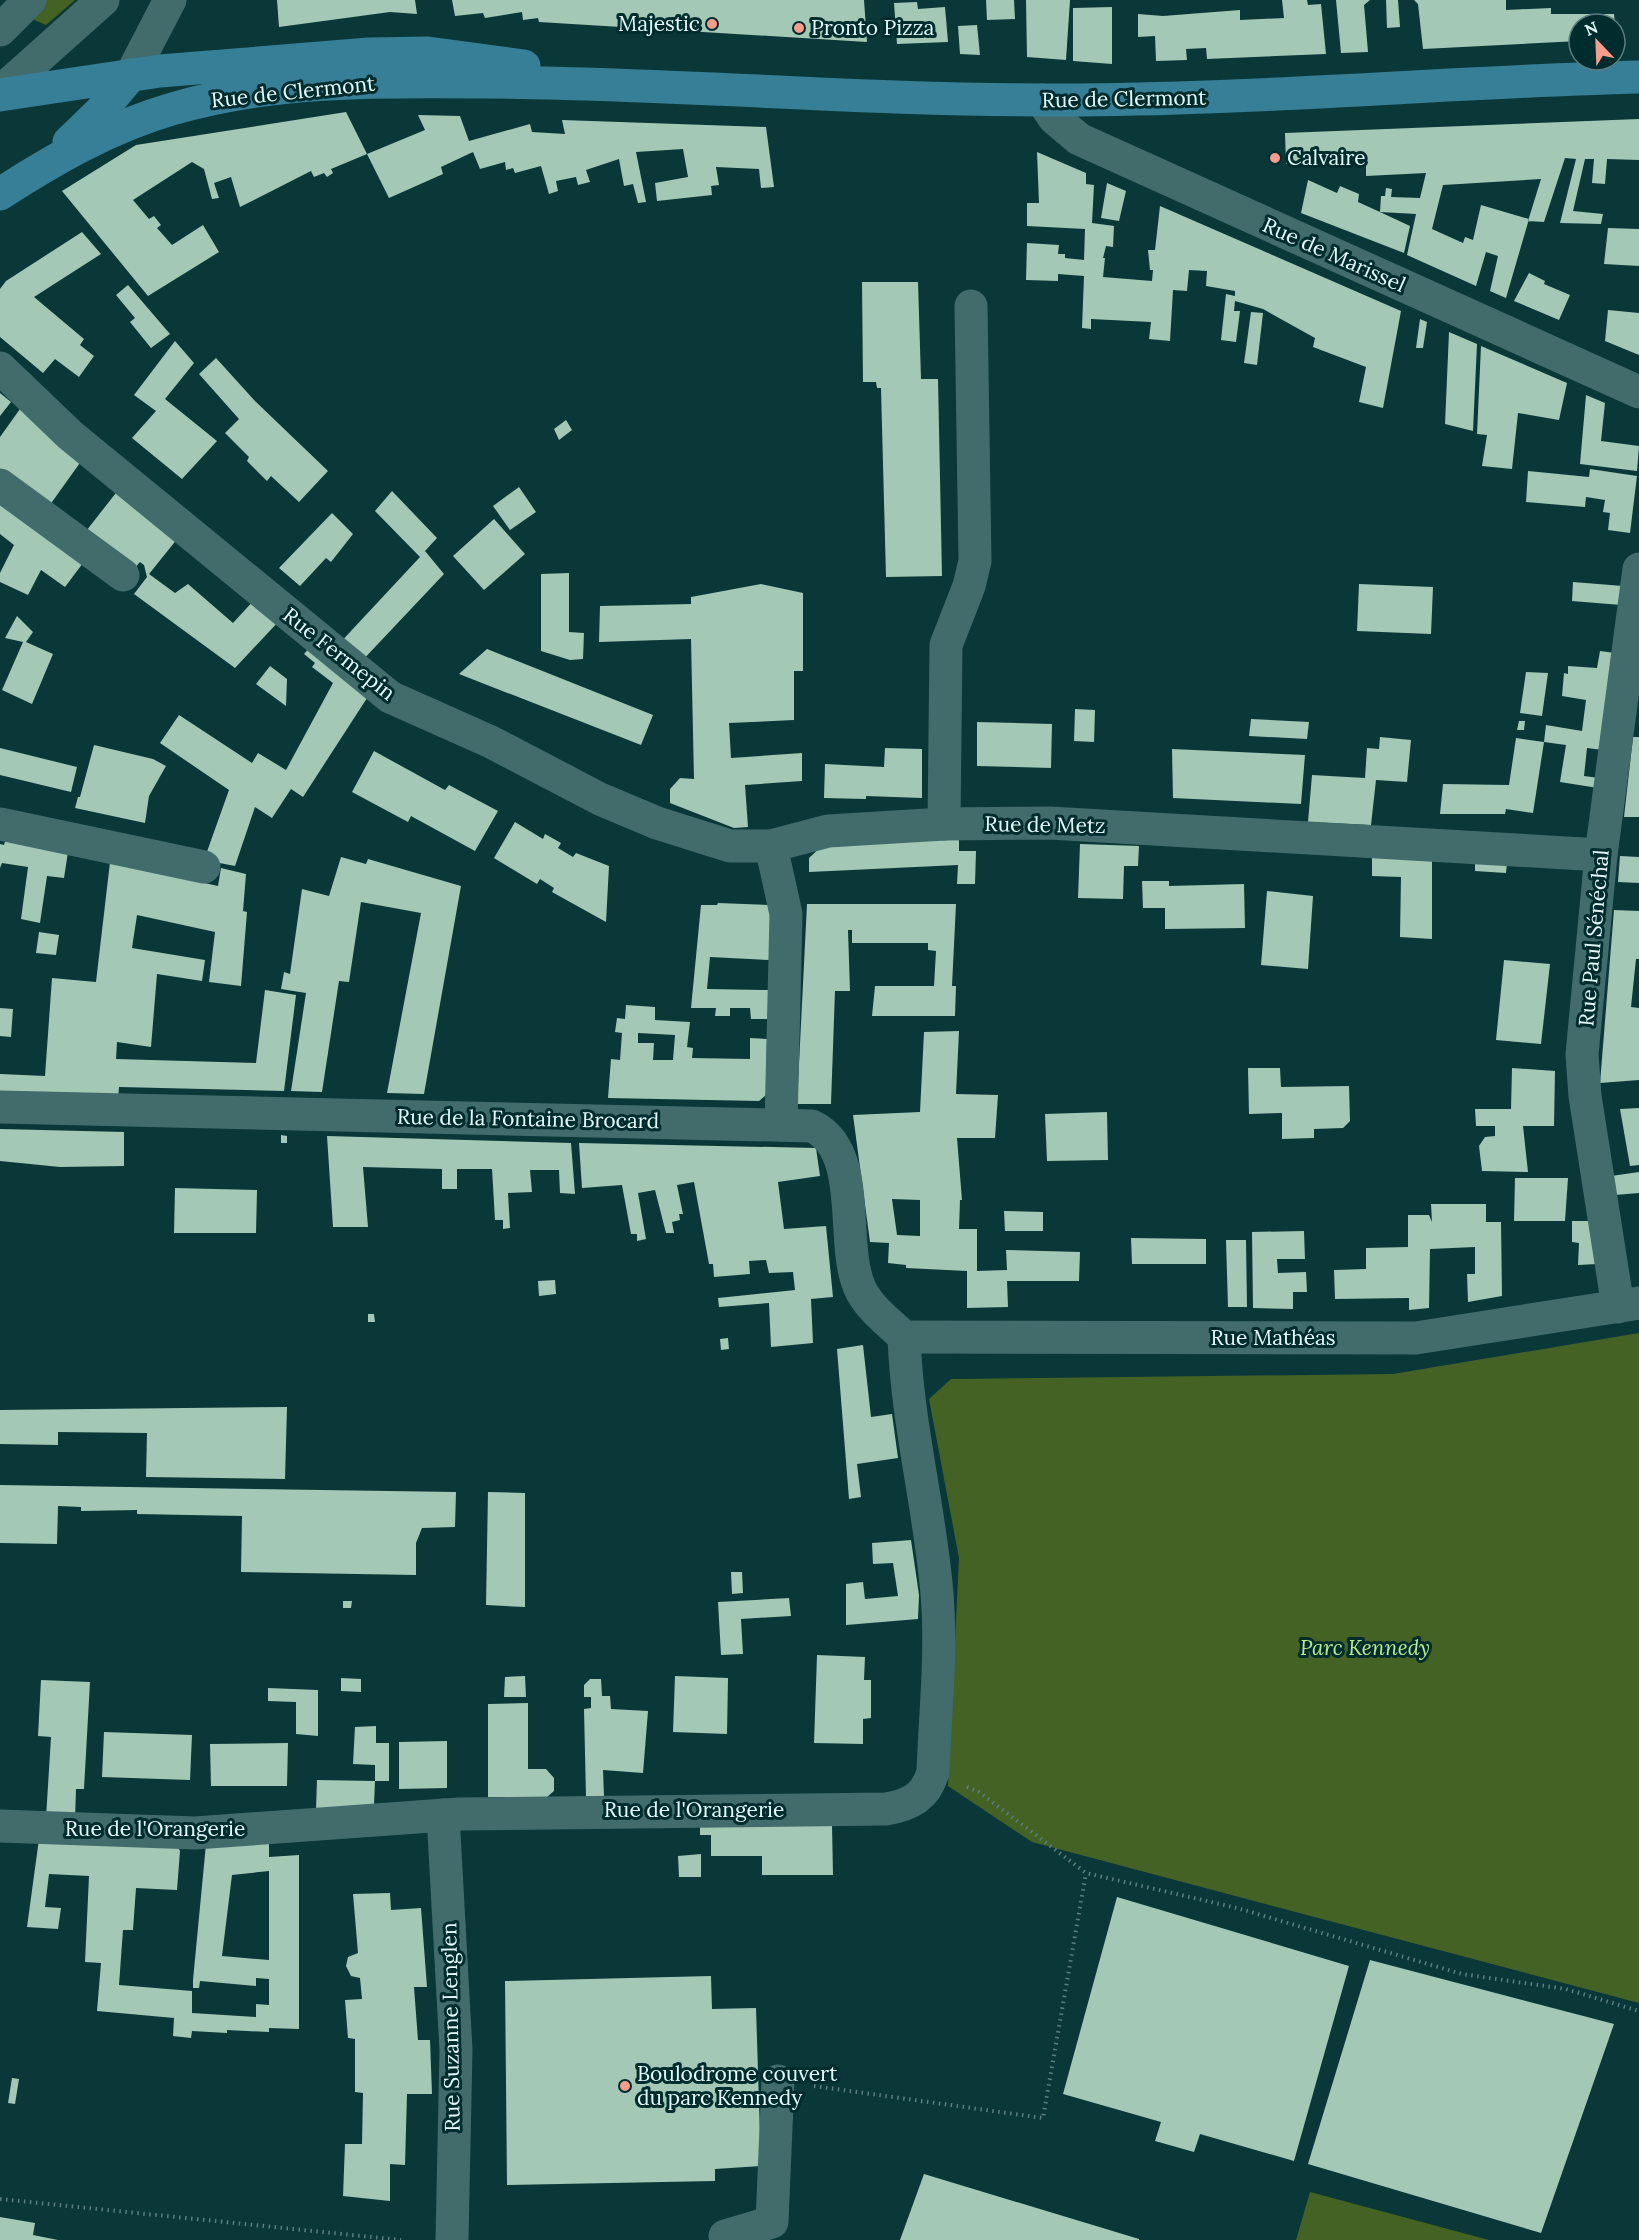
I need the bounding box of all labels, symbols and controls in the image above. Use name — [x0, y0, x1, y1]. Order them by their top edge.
place label: Majestic — [618, 10, 700, 37]
north arrow — [1567, 12, 1627, 72]
place label: Pronto Pizza — [811, 14, 934, 41]
marker: Majestic — [705, 17, 719, 31]
text: N — [1582, 17, 1601, 40]
marker: Pronto Pizza — [792, 21, 806, 35]
street label: Rue de Clermont — [210, 69, 377, 114]
street label: Rue de Clermont — [1041, 84, 1207, 113]
place label: Calvaire — [1287, 144, 1366, 171]
marker: Calvaire — [1268, 151, 1282, 165]
street label: Rue de Marissel — [1258, 211, 1410, 298]
street label: Rue Fermepin — [278, 601, 401, 706]
street label: Rue de Metz — [984, 810, 1106, 839]
street label: Rue Paul Sénéchal — [1572, 848, 1615, 1027]
street label: Rue de la Fontaine Brocard — [397, 1103, 659, 1134]
street label: Rue Mathéas — [1210, 1324, 1336, 1351]
park label: Parc Kennedy — [1300, 1634, 1430, 1661]
street label: Rue de l'Orangerie — [604, 1796, 784, 1823]
street label: Rue de l'Orangerie — [65, 1815, 245, 1842]
street label: Rue Suzanne Lenglen — [435, 1922, 466, 2132]
place label: Boulodrome couvert du parc Kennedy — [637, 2060, 838, 2111]
marker: Boulodrome couvert du parc Kennedy — [618, 2079, 632, 2093]

